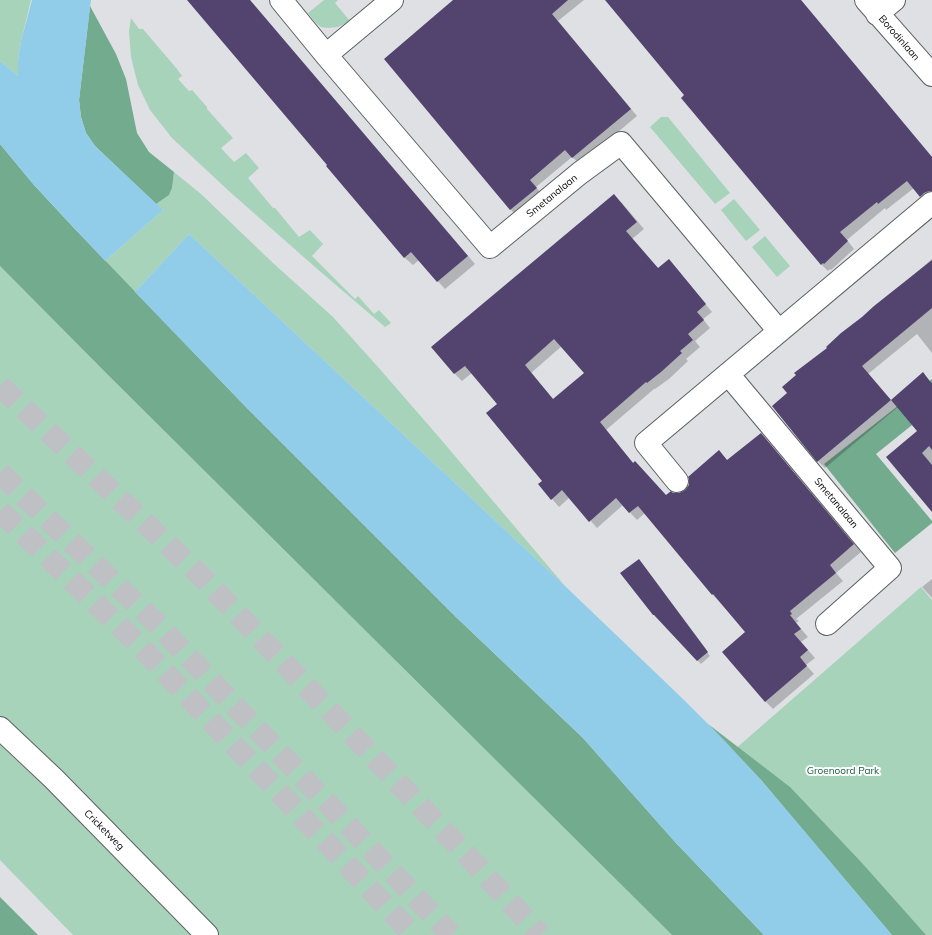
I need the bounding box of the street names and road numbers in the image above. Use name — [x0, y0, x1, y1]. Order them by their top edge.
street label: Borodinlaan — [876, 13, 922, 63]
street label: Smetanalaan — [524, 172, 580, 220]
street label: Smetanalaan — [811, 475, 861, 531]
street label: Cricketweg — [81, 807, 127, 853]

